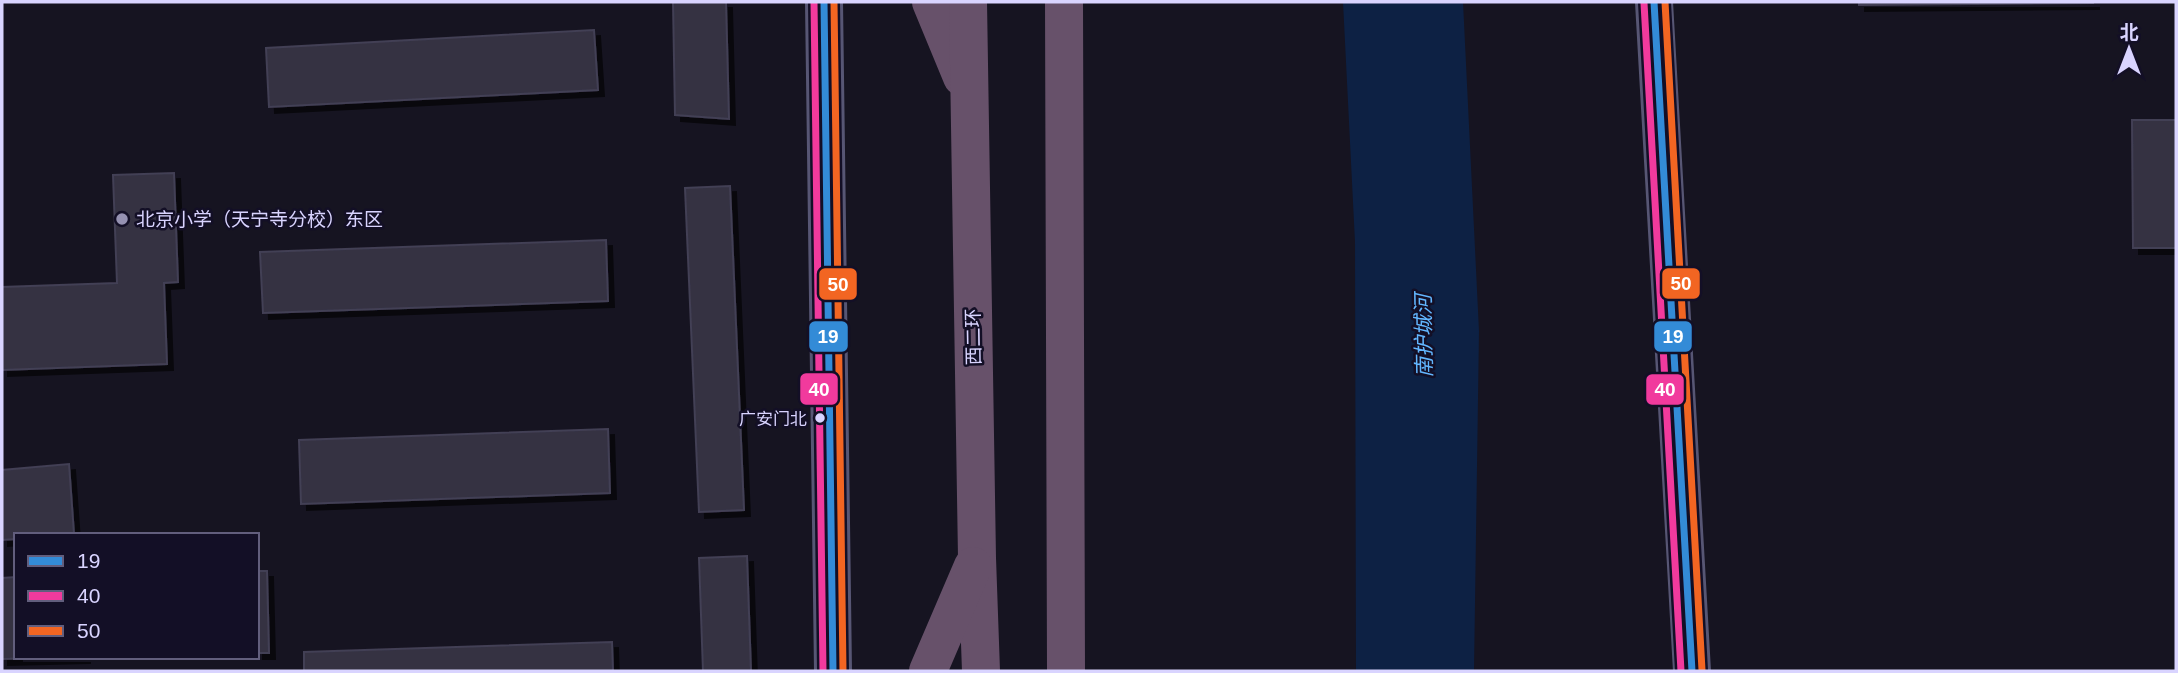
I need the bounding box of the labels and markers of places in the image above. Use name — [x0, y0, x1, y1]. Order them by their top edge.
place label: 北京小学（天宁寺分校）东区 — [136, 209, 383, 230]
marker: 北京小学（天宁寺分校）东区 — [114, 211, 130, 227]
place label: 广安门北 — [739, 410, 807, 429]
marker: 广安门北 — [813, 411, 827, 425]

